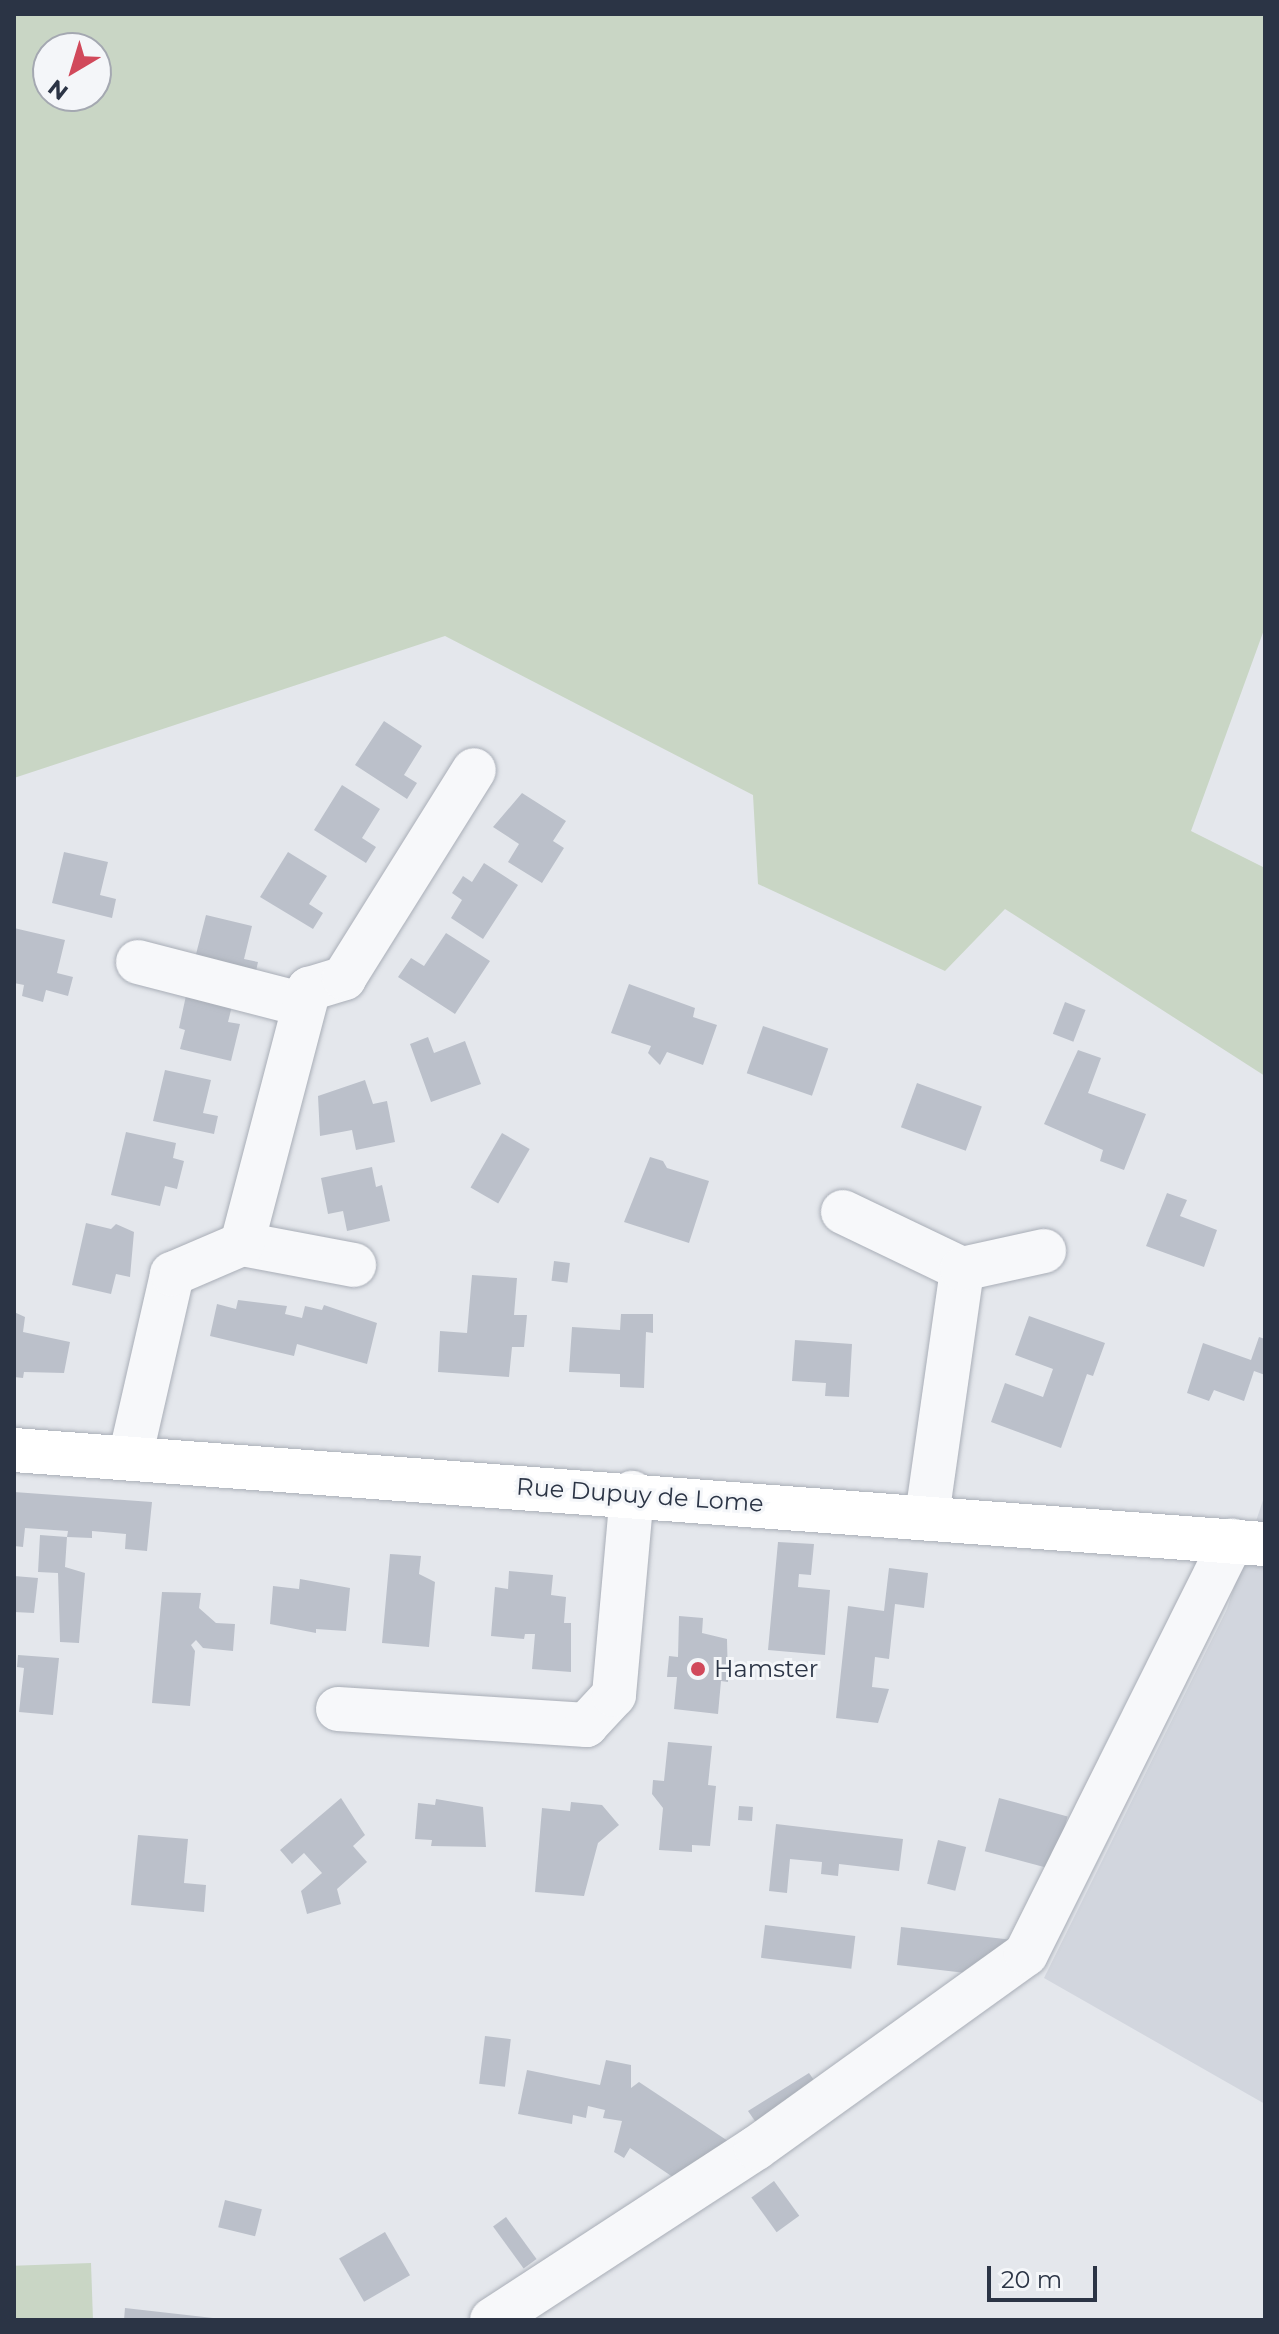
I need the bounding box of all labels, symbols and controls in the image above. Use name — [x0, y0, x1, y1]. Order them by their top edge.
north arrow — [32, 32, 112, 112]
text: N — [43, 74, 73, 106]
street label: Rue Dupuy de Lome — [515, 1472, 765, 1518]
place label: Hamster — [714, 1655, 818, 1683]
marker: Hamster — [689, 1660, 707, 1678]
scale bar — [991, 2250, 1101, 2300]
text: 20 m — [1001, 2265, 1062, 2294]

